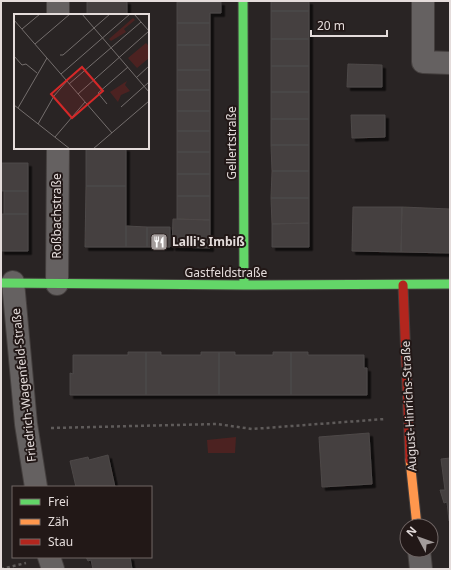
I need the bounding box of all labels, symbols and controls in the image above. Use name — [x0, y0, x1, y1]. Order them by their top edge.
scale bar — [311, 12, 387, 38]
inset map — [14, 14, 149, 149]
text: 20 m — [317, 17, 345, 34]
street label: Gellertstraße — [223, 106, 240, 180]
street label: Roßbachstraße — [48, 173, 65, 259]
restaurant icon: Lalli's Imbiß — [149, 232, 169, 252]
place label: Lalli's Imbiß — [172, 233, 245, 250]
street label: Gastfeldstraße — [185, 264, 268, 281]
street label: Friedrich-Wagenfeld-Straße — [7, 307, 40, 463]
street label: August-Hinrichs-Straße — [397, 340, 420, 472]
legend — [12, 486, 152, 558]
text: Frei — [48, 493, 69, 510]
text: Zäh — [48, 513, 69, 530]
north arrow — [399, 518, 439, 558]
text: N — [402, 523, 420, 539]
text: Stau — [48, 533, 73, 550]

